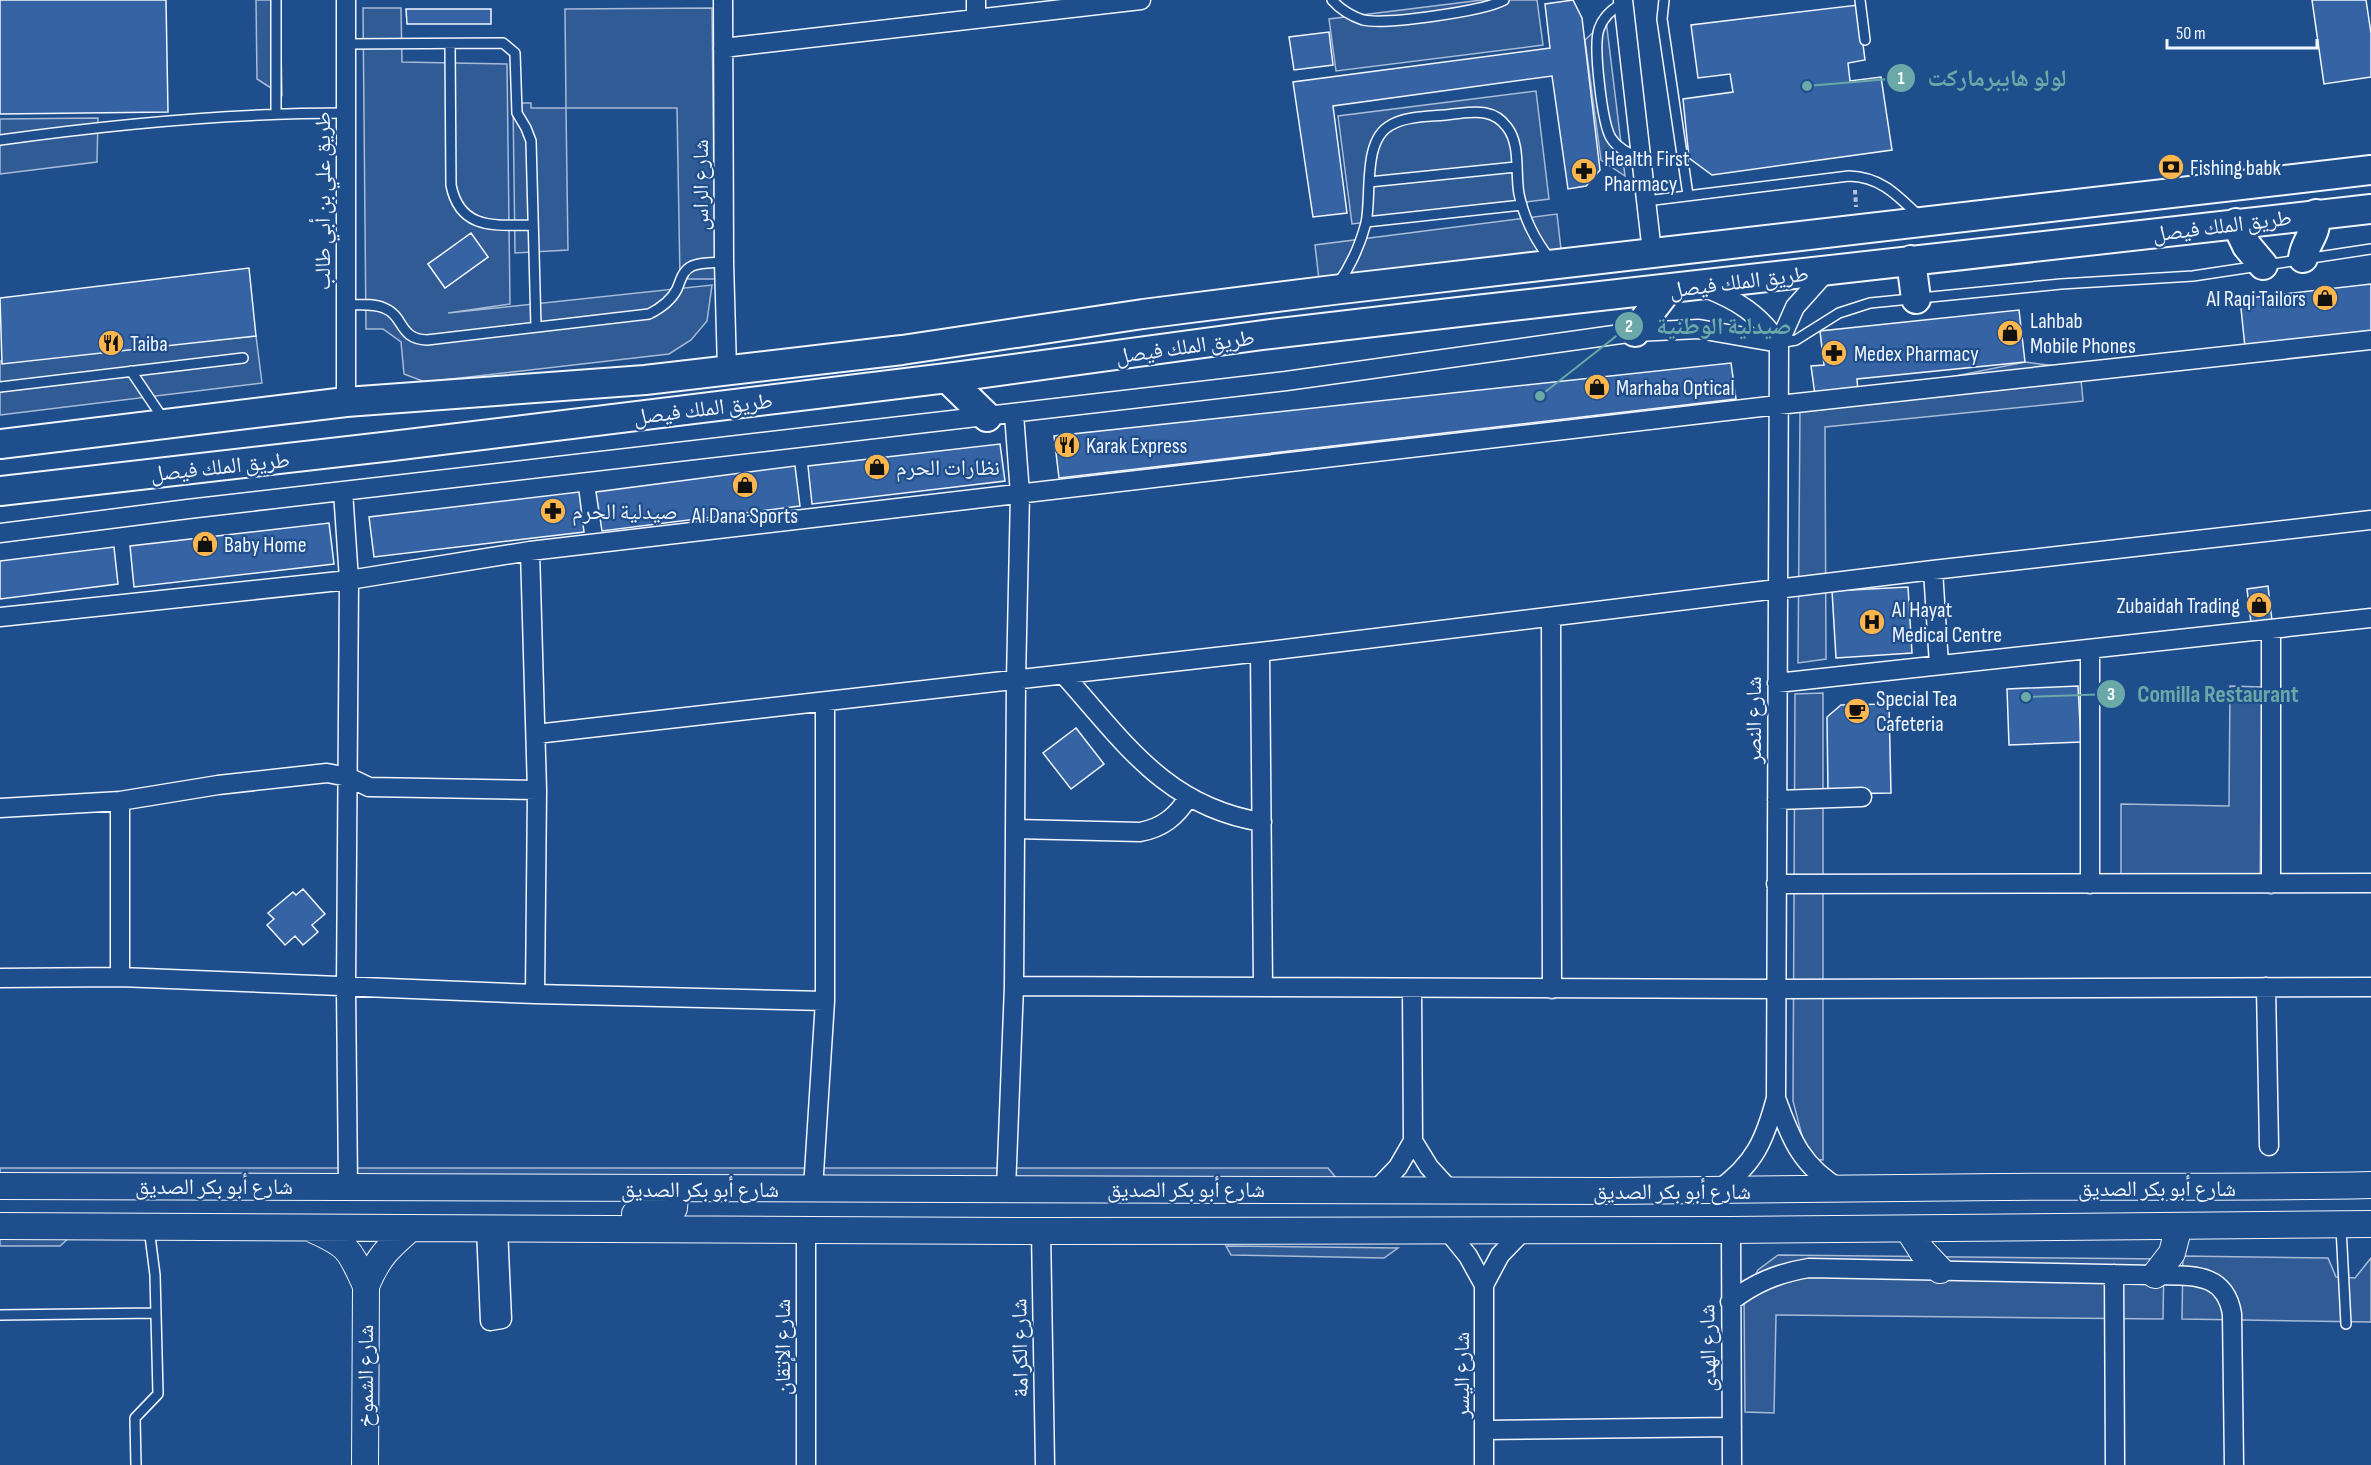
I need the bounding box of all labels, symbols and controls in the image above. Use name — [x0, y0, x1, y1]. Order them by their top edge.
scale bar — [2167, 12, 2317, 50]
text: 50 m — [2176, 23, 2206, 44]
callout: لولو هايبرماركت — [1886, 57, 2079, 99]
text: لولو هايبرماركت — [1927, 64, 2067, 93]
text: 1 — [1897, 68, 1905, 89]
street label: طريق علي بن أبي طالب — [309, 112, 340, 290]
street label: شارع الراس — [688, 139, 715, 231]
place label: Health First Pharmacy — [1604, 146, 1690, 198]
bank icon: Fishing babk — [2156, 152, 2186, 182]
place label: Fishing babk — [2190, 155, 2282, 182]
pharmacy icon: Health First Pharmacy — [1569, 156, 1599, 186]
street label: طريق الملك فيصل — [2151, 205, 2293, 248]
street label: طريق الملك فيصل — [1668, 261, 1810, 304]
shop icon: Al Raqi Tailors — [2310, 283, 2340, 313]
place label: Al Raqi Tailors — [2205, 286, 2306, 313]
callout: صيدلية الوطنية — [1614, 305, 1803, 347]
place label: Lahbab Mobile Phones — [2030, 308, 2136, 360]
text: صيدلية الوطنية — [1656, 312, 1792, 341]
text: 2 — [1625, 316, 1633, 337]
shop icon: Lahbab Mobile Phones — [1995, 318, 2025, 348]
street label: طريق الملك فيصل — [1114, 324, 1256, 371]
restaurant icon: Taiba — [96, 328, 126, 358]
place label: Taiba — [130, 331, 168, 358]
pharmacy icon: Medex Pharmacy — [1819, 338, 1849, 368]
place label: Medex Pharmacy — [1854, 341, 1979, 368]
shop icon: Marhaba Optical — [1582, 372, 1612, 402]
place label: Marhaba Optical — [1616, 375, 1735, 402]
street label: طريق الملك فيصل — [632, 388, 774, 431]
restaurant icon: Karak Express — [1052, 430, 1082, 460]
place label: Karak Express — [1086, 433, 1188, 460]
street label: طريق الملك فيصل — [149, 447, 291, 488]
shop icon: نظارات الحرم — [862, 452, 892, 482]
place label: نظارات الحرم — [896, 455, 1000, 482]
shop icon: Al Dana Sports — [730, 470, 760, 500]
pharmacy icon: صيدلية الحرم — [538, 496, 568, 526]
place label: صيدلية الحرم — [572, 499, 678, 526]
place label: Al Dana Sports — [691, 503, 798, 530]
shop icon: Baby Home — [190, 529, 220, 559]
place label: Baby Home — [224, 532, 307, 559]
shop icon: Zubaidah Trading — [2244, 590, 2274, 620]
place label: Zubaidah Trading — [2117, 593, 2240, 620]
place label: Al Hayat Medical Centre — [1891, 597, 2002, 649]
hospital icon: Al Hayat Medical Centre — [1857, 607, 1887, 637]
callout: Comilla Restaurant — [2096, 673, 2311, 715]
street label: شارع النصر — [1741, 676, 1768, 765]
text: Comilla Restaurant — [2137, 680, 2299, 709]
text: 3 — [2107, 684, 2115, 705]
place label: Special Tea Cafeteria — [1876, 686, 1957, 738]
cafe icon: Special Tea Cafeteria — [1842, 696, 1872, 726]
street label: شارع أبو بكر الصديق — [135, 1173, 293, 1201]
street label: شارع أبو بكر الصديق — [2078, 1175, 2236, 1203]
street label: شارع أبو بكر الصديق — [621, 1176, 779, 1204]
street label: شارع أبو بكر الصديق — [1107, 1176, 1265, 1204]
street label: شارع أبو بكر الصديق — [1593, 1178, 1751, 1206]
street label: شارع الكرامة — [1006, 1298, 1035, 1398]
street label: شارع الإتقان — [770, 1299, 797, 1395]
street label: شارع الهدى — [1694, 1304, 1723, 1392]
street label: شارع الشموخ — [353, 1324, 380, 1428]
street label: شارع اليسر — [1449, 1332, 1476, 1419]

